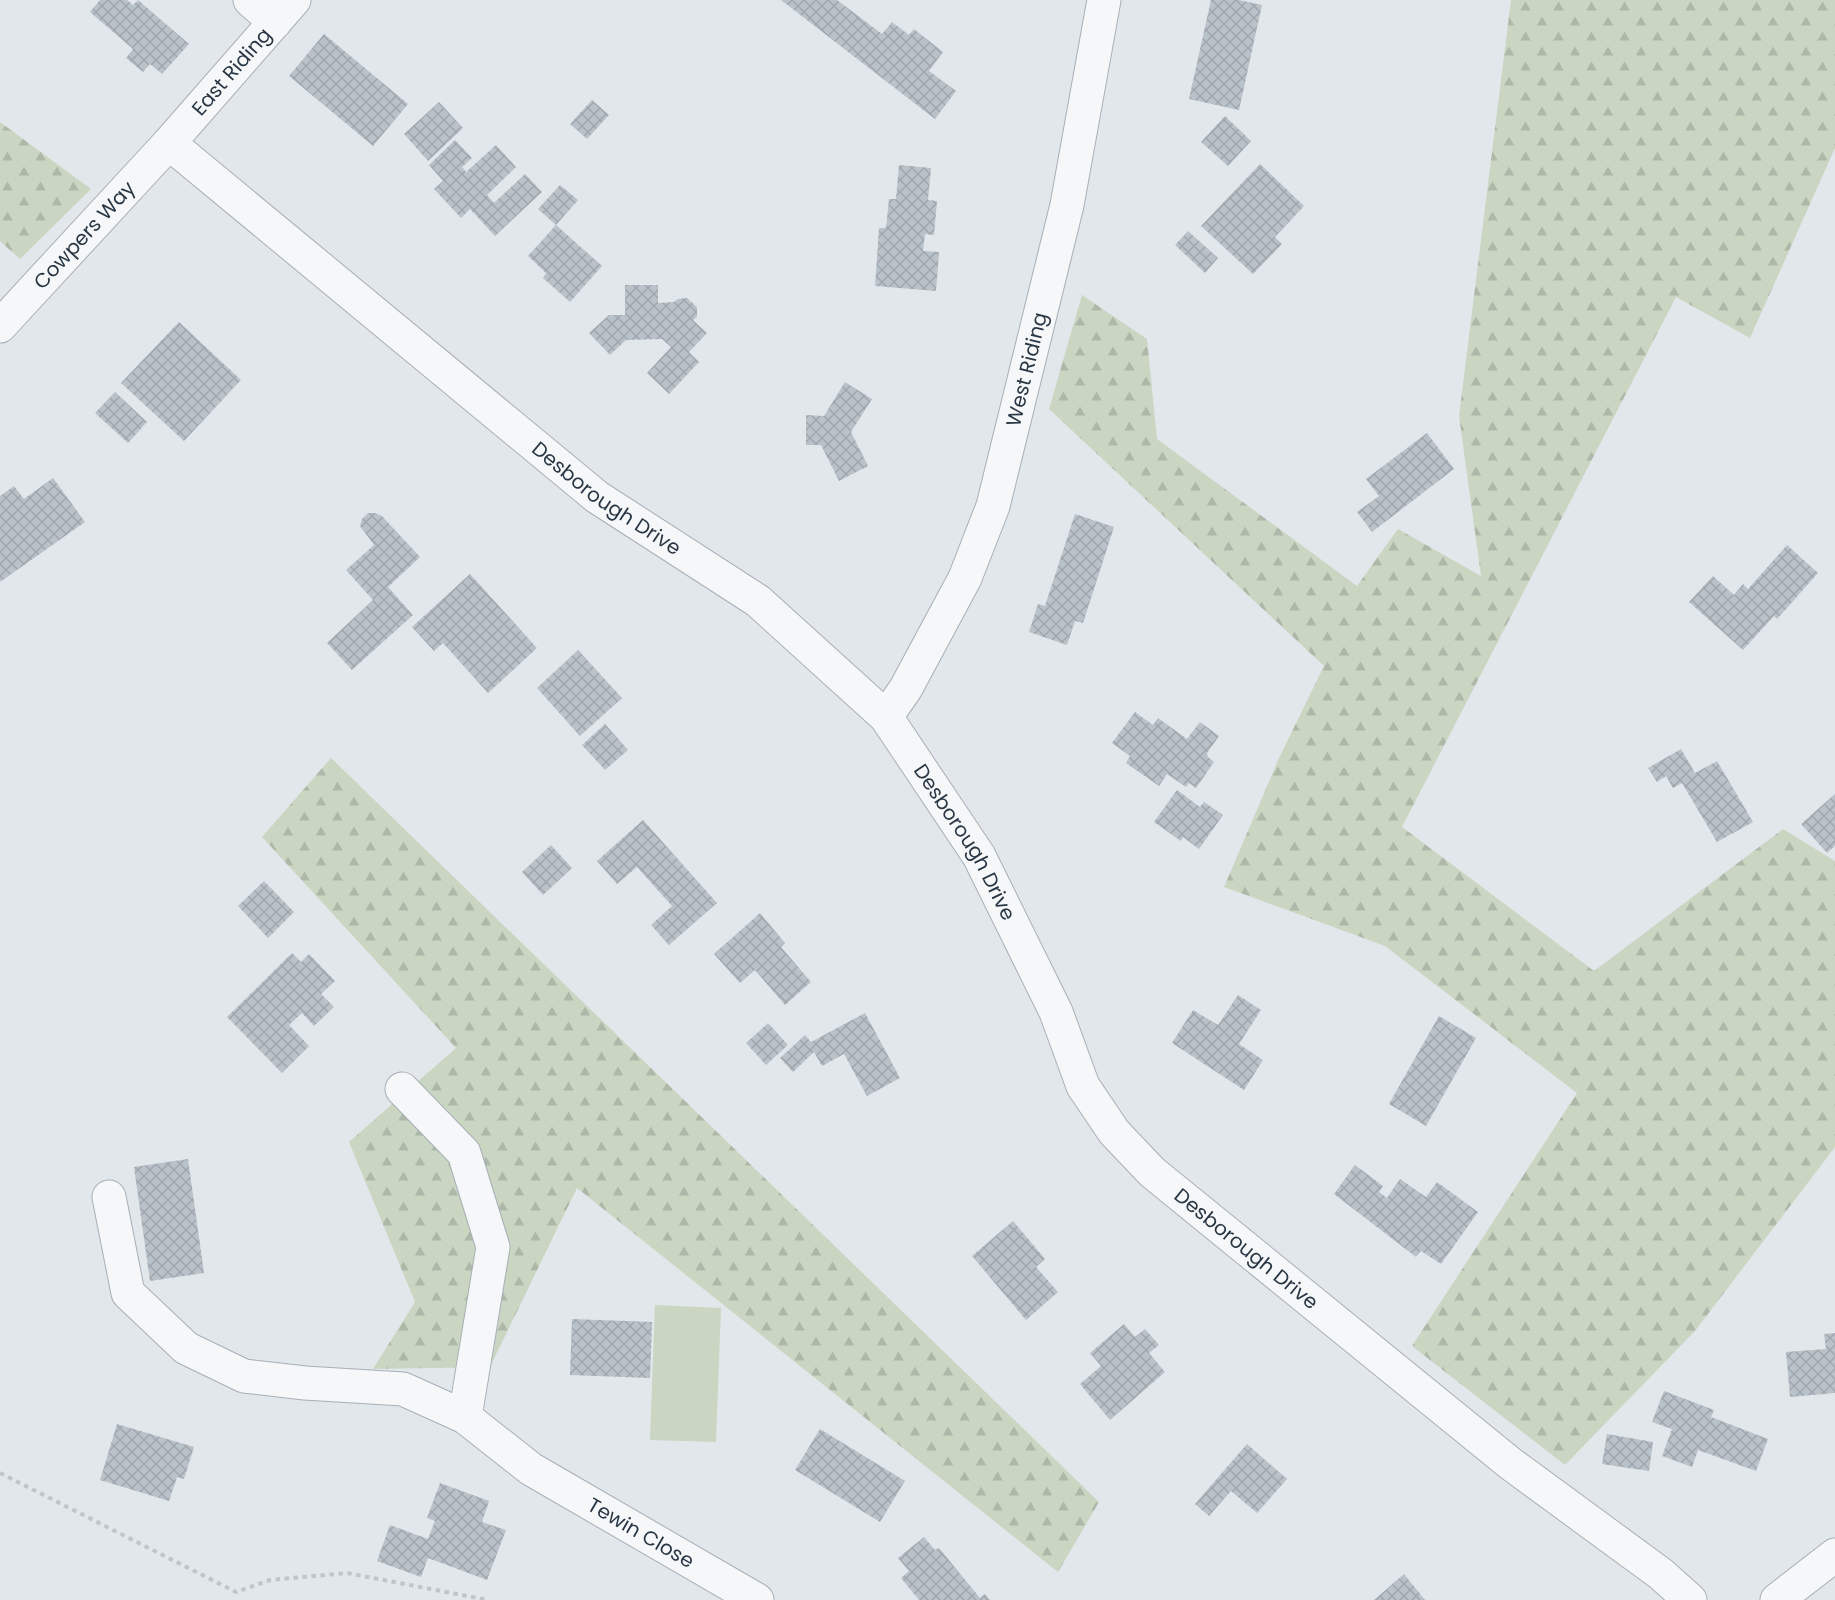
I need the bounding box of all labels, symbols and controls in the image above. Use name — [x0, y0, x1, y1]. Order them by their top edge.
street label: East Riding — [185, 21, 278, 122]
street label: Cowpers Way — [27, 175, 141, 295]
street label: West Riding — [999, 309, 1054, 429]
street label: Desborough Drive — [526, 435, 687, 562]
street label: Desborough Drive — [907, 758, 1023, 925]
street label: Desborough Drive — [1168, 1182, 1324, 1316]
street label: Tewin Close — [583, 1491, 699, 1575]

